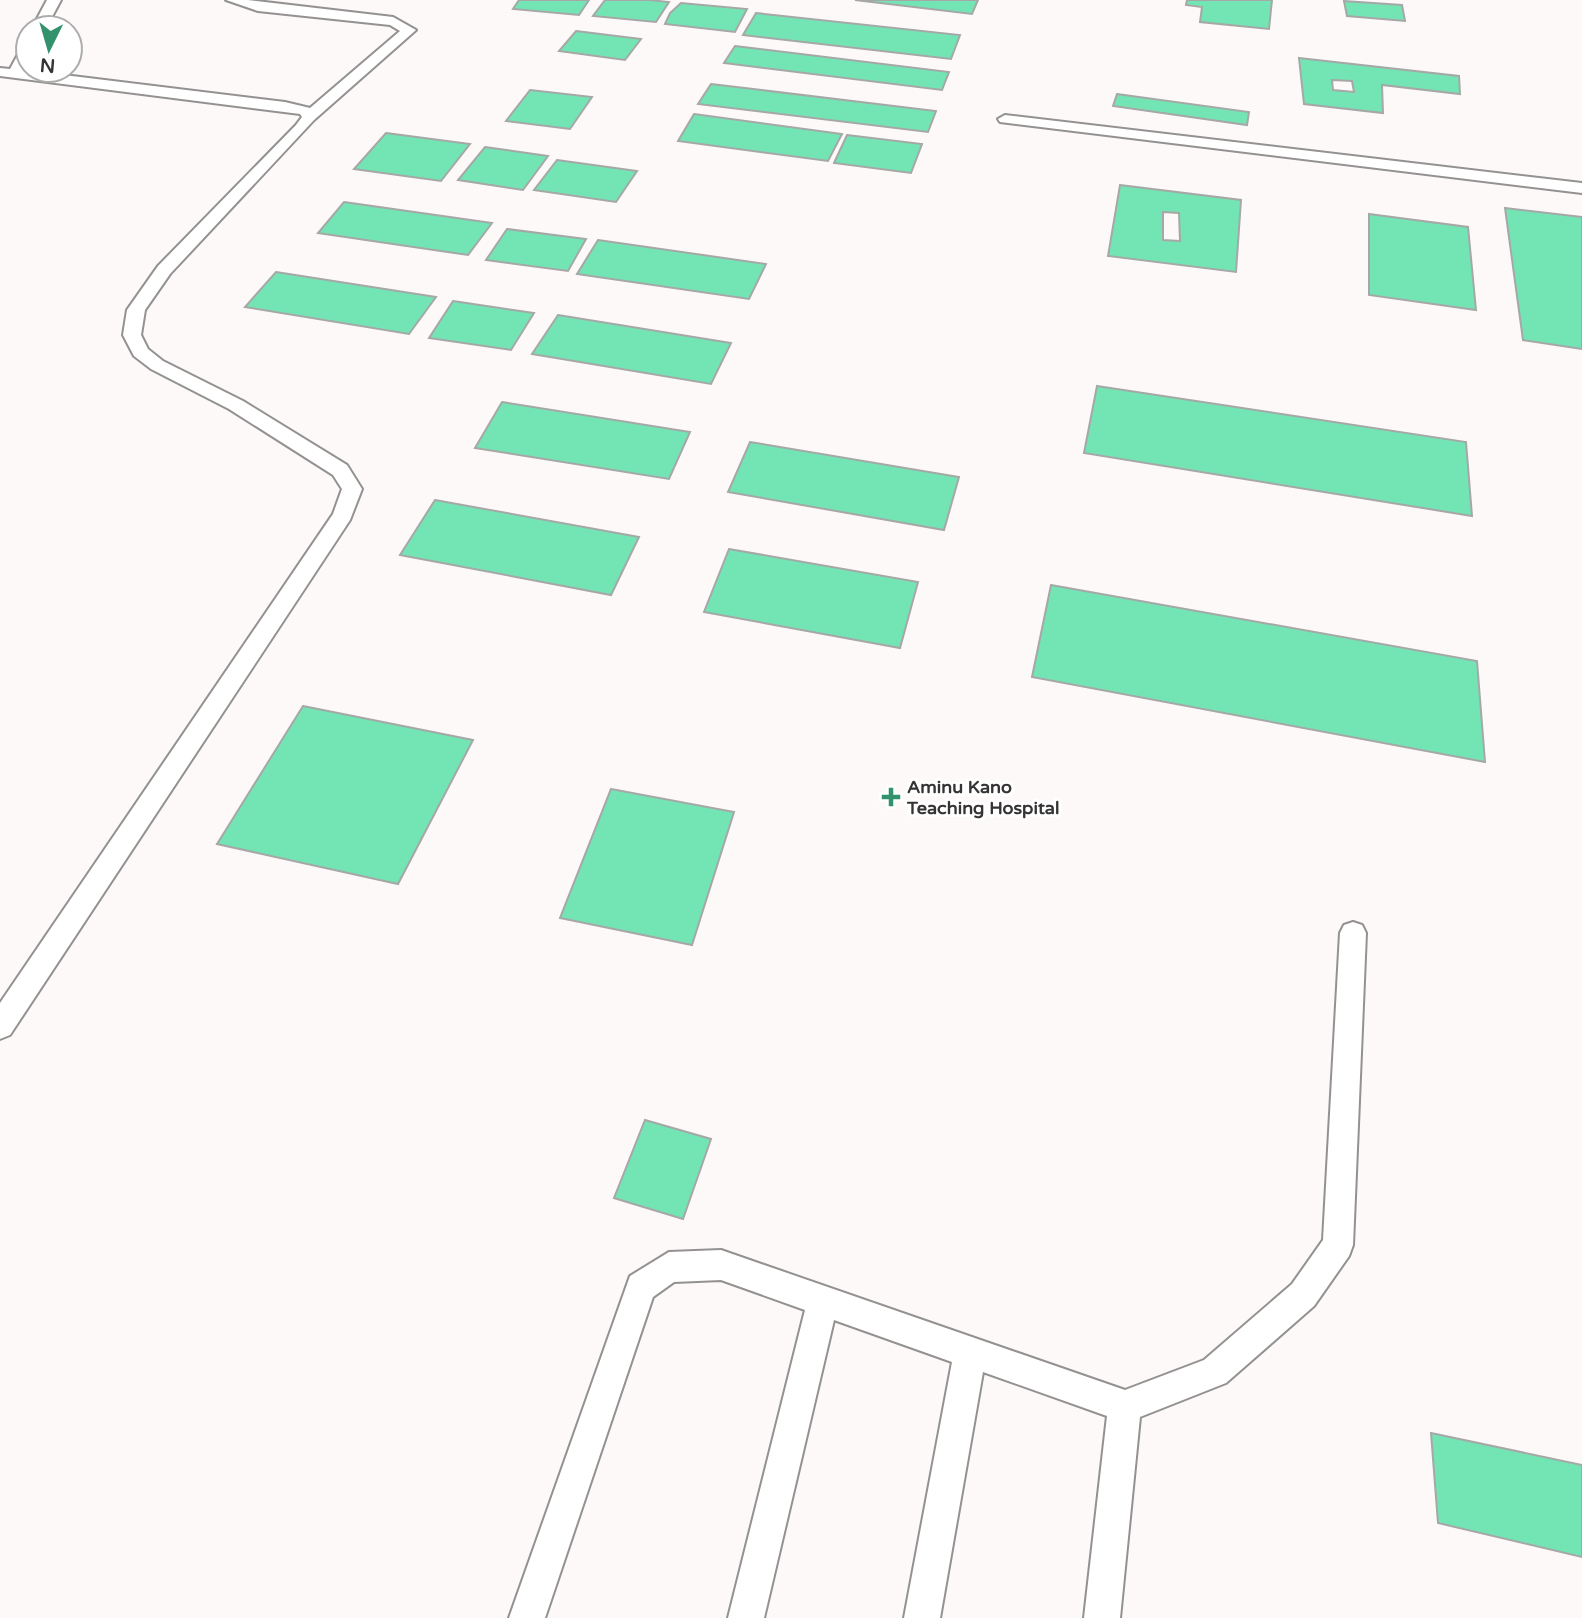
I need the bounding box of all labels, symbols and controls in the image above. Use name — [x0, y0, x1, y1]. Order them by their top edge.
north arrow — [14, 14, 84, 84]
text: N — [39, 53, 56, 77]
place label: Aminu Kano Teaching Hospital — [906, 776, 1059, 819]
marker: Aminu Kano Teaching Hospital — [881, 787, 901, 807]

